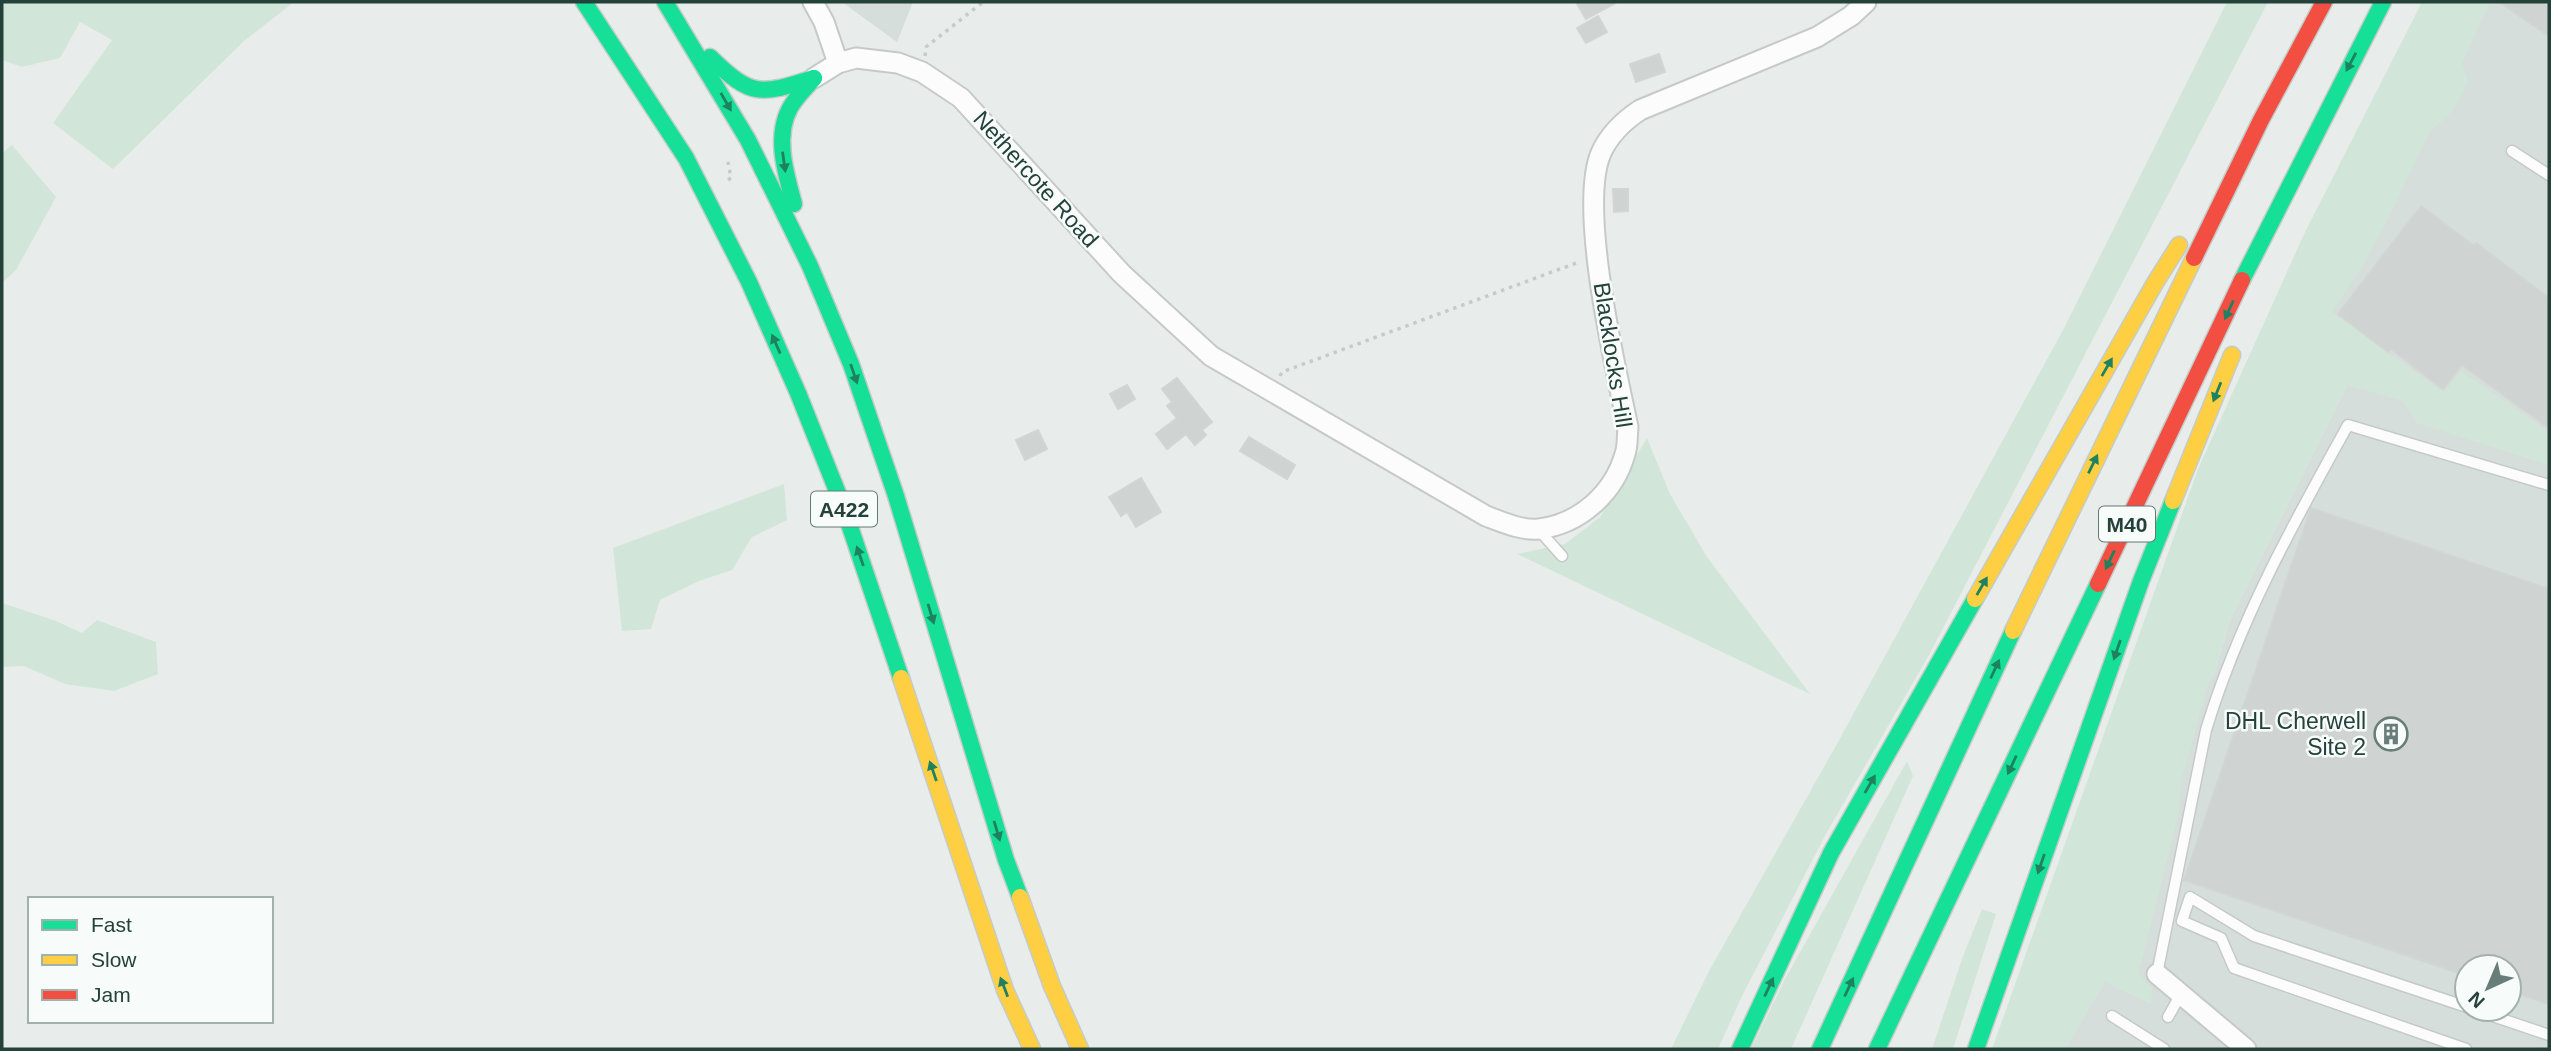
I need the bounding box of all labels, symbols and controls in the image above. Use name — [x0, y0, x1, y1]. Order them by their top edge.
one-way arrow — [2345, 52, 2357, 72]
one-way arrow — [719, 92, 731, 112]
street label: Nethercote Road — [968, 106, 1104, 252]
one-way arrow — [779, 151, 790, 173]
street label: Blacklocks Hill — [1589, 280, 1637, 430]
one-way arrow — [2223, 300, 2235, 320]
one-way arrow — [770, 334, 782, 354]
one-way arrow — [2101, 357, 2113, 376]
one-way arrow — [849, 363, 860, 384]
one-way arrow — [2211, 382, 2222, 403]
one-way arrow — [2088, 454, 2099, 474]
road number: A422 — [811, 491, 877, 526]
road number: M40 — [2099, 506, 2155, 542]
one-way arrow — [854, 545, 865, 566]
one-way arrow — [2104, 550, 2116, 570]
one-way arrow — [1976, 576, 1988, 595]
one-way arrow — [927, 603, 937, 624]
one-way arrow — [2111, 639, 2122, 660]
one-way arrow — [1989, 659, 2001, 679]
place label: DHL Cherwell Site 2 — [2225, 708, 2366, 760]
building icon: DHL Cherwell Site 2 — [2372, 715, 2410, 753]
one-way arrow — [2007, 755, 2018, 775]
one-way arrow — [927, 761, 938, 782]
one-way arrow — [1864, 774, 1876, 793]
one-way arrow — [993, 821, 1003, 842]
one-way arrow — [2035, 854, 2046, 875]
legend — [28, 897, 273, 1023]
text: Fast — [91, 913, 132, 936]
text: Slow — [91, 948, 137, 971]
north arrow — [2453, 953, 2523, 1023]
one-way arrow — [999, 976, 1010, 997]
one-way arrow — [1763, 977, 1775, 997]
one-way arrow — [1843, 977, 1855, 997]
text: Jam — [91, 983, 131, 1006]
text: N — [2464, 988, 2489, 1012]

